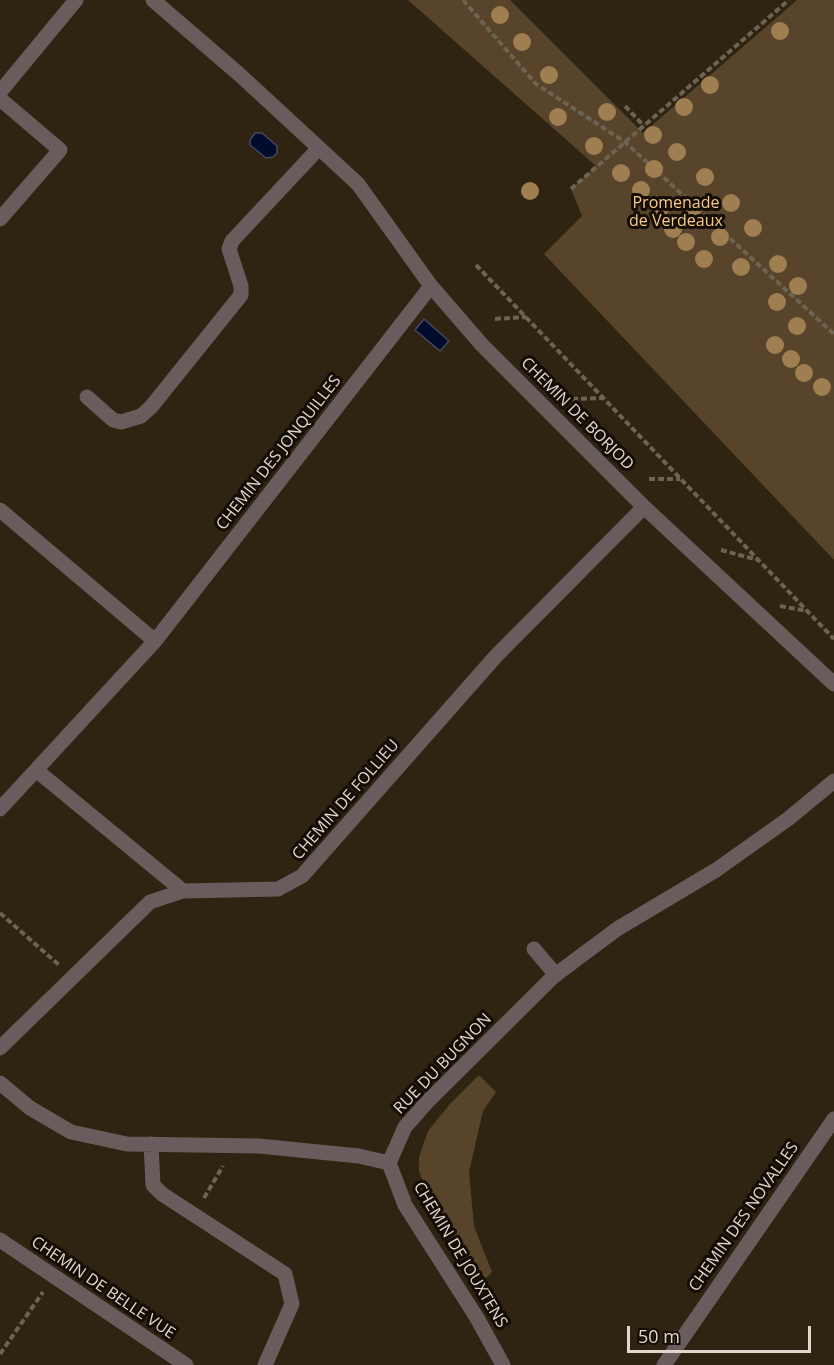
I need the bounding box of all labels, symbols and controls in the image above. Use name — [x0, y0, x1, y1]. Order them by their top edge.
park label: Promenade de Verdeaux — [629, 193, 723, 231]
street label: CHEMIN DE BORJOD — [517, 354, 637, 474]
street label: CHEMIN DES JONQUILLES — [213, 372, 345, 534]
street label: CHEMIN DE FOLLIEU — [289, 736, 403, 864]
street label: RUE DU BUGNON — [390, 1010, 496, 1118]
street label: CHEMIN DES NOVALLES — [685, 1139, 803, 1295]
street label: CHEMIN DE JOUXTENS — [409, 1179, 511, 1331]
street label: CHEMIN DE BELLE VUE — [27, 1233, 179, 1343]
scale bar — [630, 1314, 814, 1352]
text: 50 m — [638, 1324, 680, 1348]

